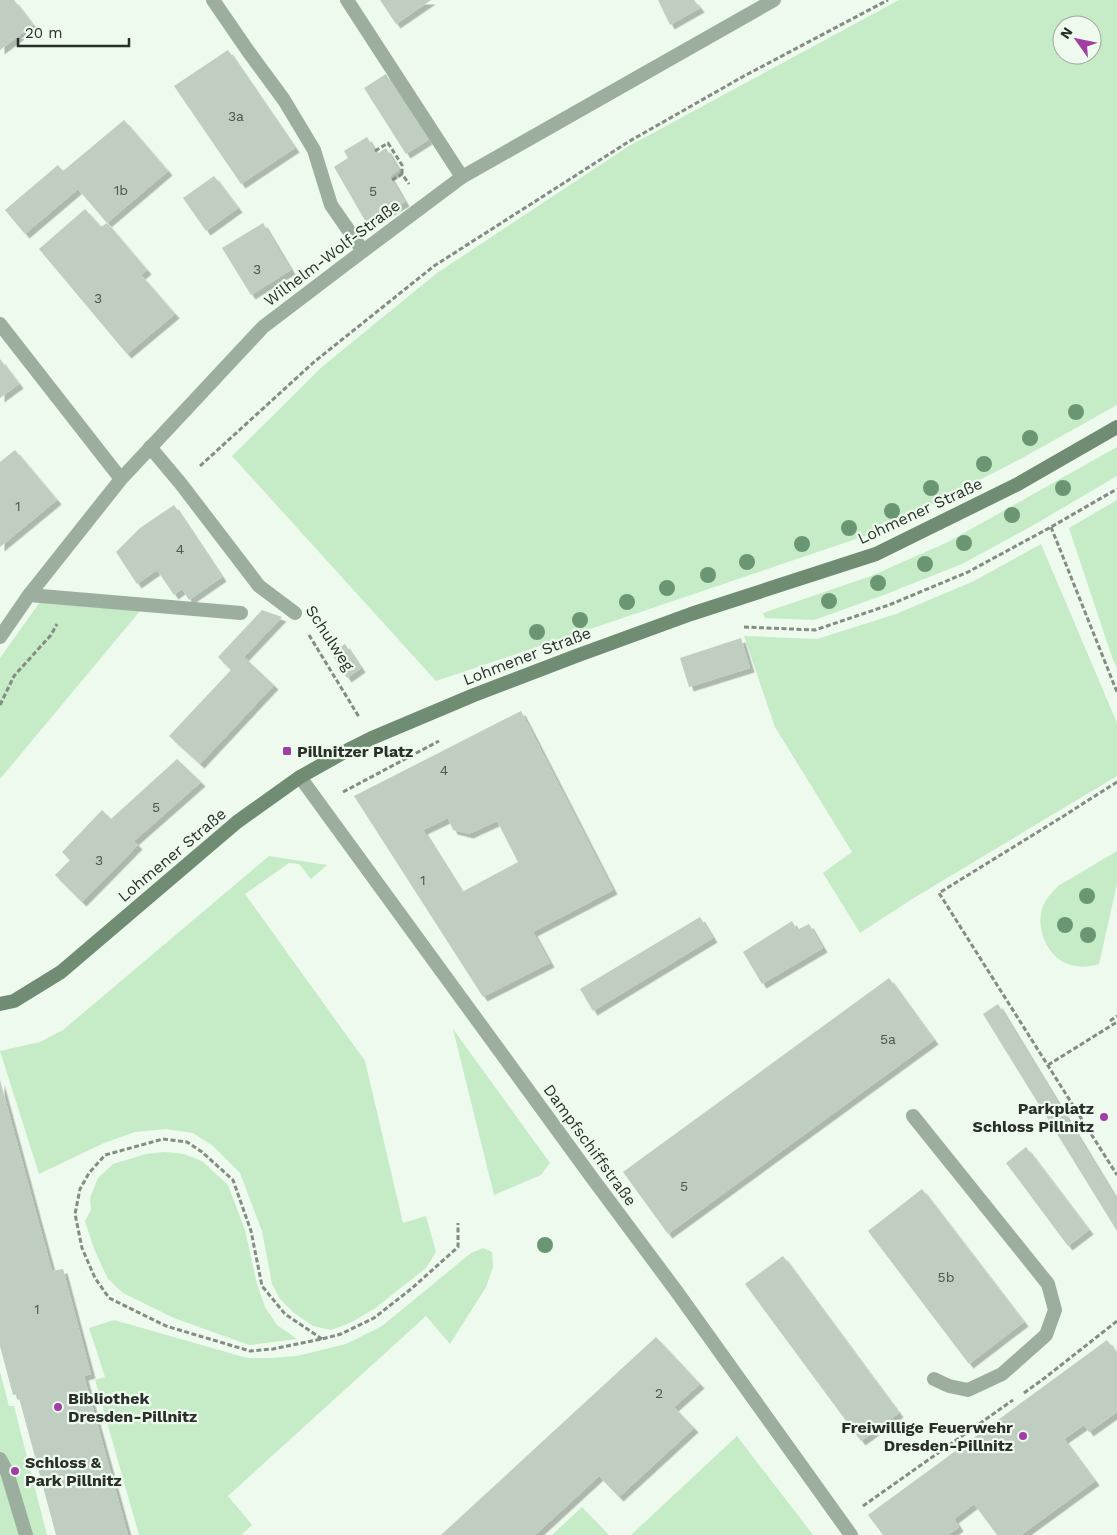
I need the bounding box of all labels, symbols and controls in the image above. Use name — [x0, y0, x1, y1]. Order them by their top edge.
scale bar — [18, 15, 129, 47]
north arrow — [1052, 15, 1102, 65]
text: 20 m — [25, 24, 63, 42]
text: N — [1057, 24, 1076, 42]
house number: 3a — [228, 108, 244, 124]
house number: 1b — [114, 182, 128, 198]
house number: 5 — [369, 183, 377, 199]
street label: Wilhelm-Wolf-Straße — [260, 196, 404, 310]
house number: 3 — [253, 261, 261, 277]
house number: 3 — [94, 290, 102, 306]
street label: Lohmener Straße — [855, 474, 985, 548]
house number: 1 — [15, 498, 21, 514]
house number: 4 — [176, 541, 184, 557]
street label: Schulweg — [302, 602, 359, 675]
street label: Lohmener Straße — [460, 623, 594, 689]
place label: Pillnitzer Platz — [297, 742, 413, 761]
marker: Pillnitzer Platz — [281, 745, 293, 757]
house number: 4 — [440, 762, 448, 778]
house number: 5 — [152, 799, 160, 815]
street label: Lohmener Straße — [114, 804, 230, 906]
house number: 3 — [95, 852, 103, 868]
house number: 1 — [420, 872, 426, 888]
house number: 5a — [880, 1031, 896, 1047]
street label: Dampfschiffstraße — [539, 1080, 641, 1210]
place label: Parkplatz Schloss Pillnitz — [973, 1099, 1094, 1136]
marker: Parkplatz Schloss Pillnitz — [1098, 1111, 1110, 1123]
house number: 5 — [680, 1178, 688, 1194]
house number: 5b — [938, 1269, 954, 1285]
house number: 1 — [34, 1301, 40, 1317]
house number: 2 — [655, 1385, 663, 1401]
place label: Bibliothek Dresden-Pillnitz — [68, 1389, 197, 1426]
marker: Bibliothek Dresden-Pillnitz — [52, 1401, 64, 1413]
place label: Freiwillige Feuerwehr Dresden-Pillnitz — [841, 1418, 1013, 1455]
marker: Freiwillige Feuerwehr Dresden-Pillnitz — [1017, 1430, 1029, 1442]
place label: Schloss & Park Pillnitz — [25, 1453, 122, 1490]
marker: Schloss & Park Pillnitz — [9, 1465, 21, 1477]

